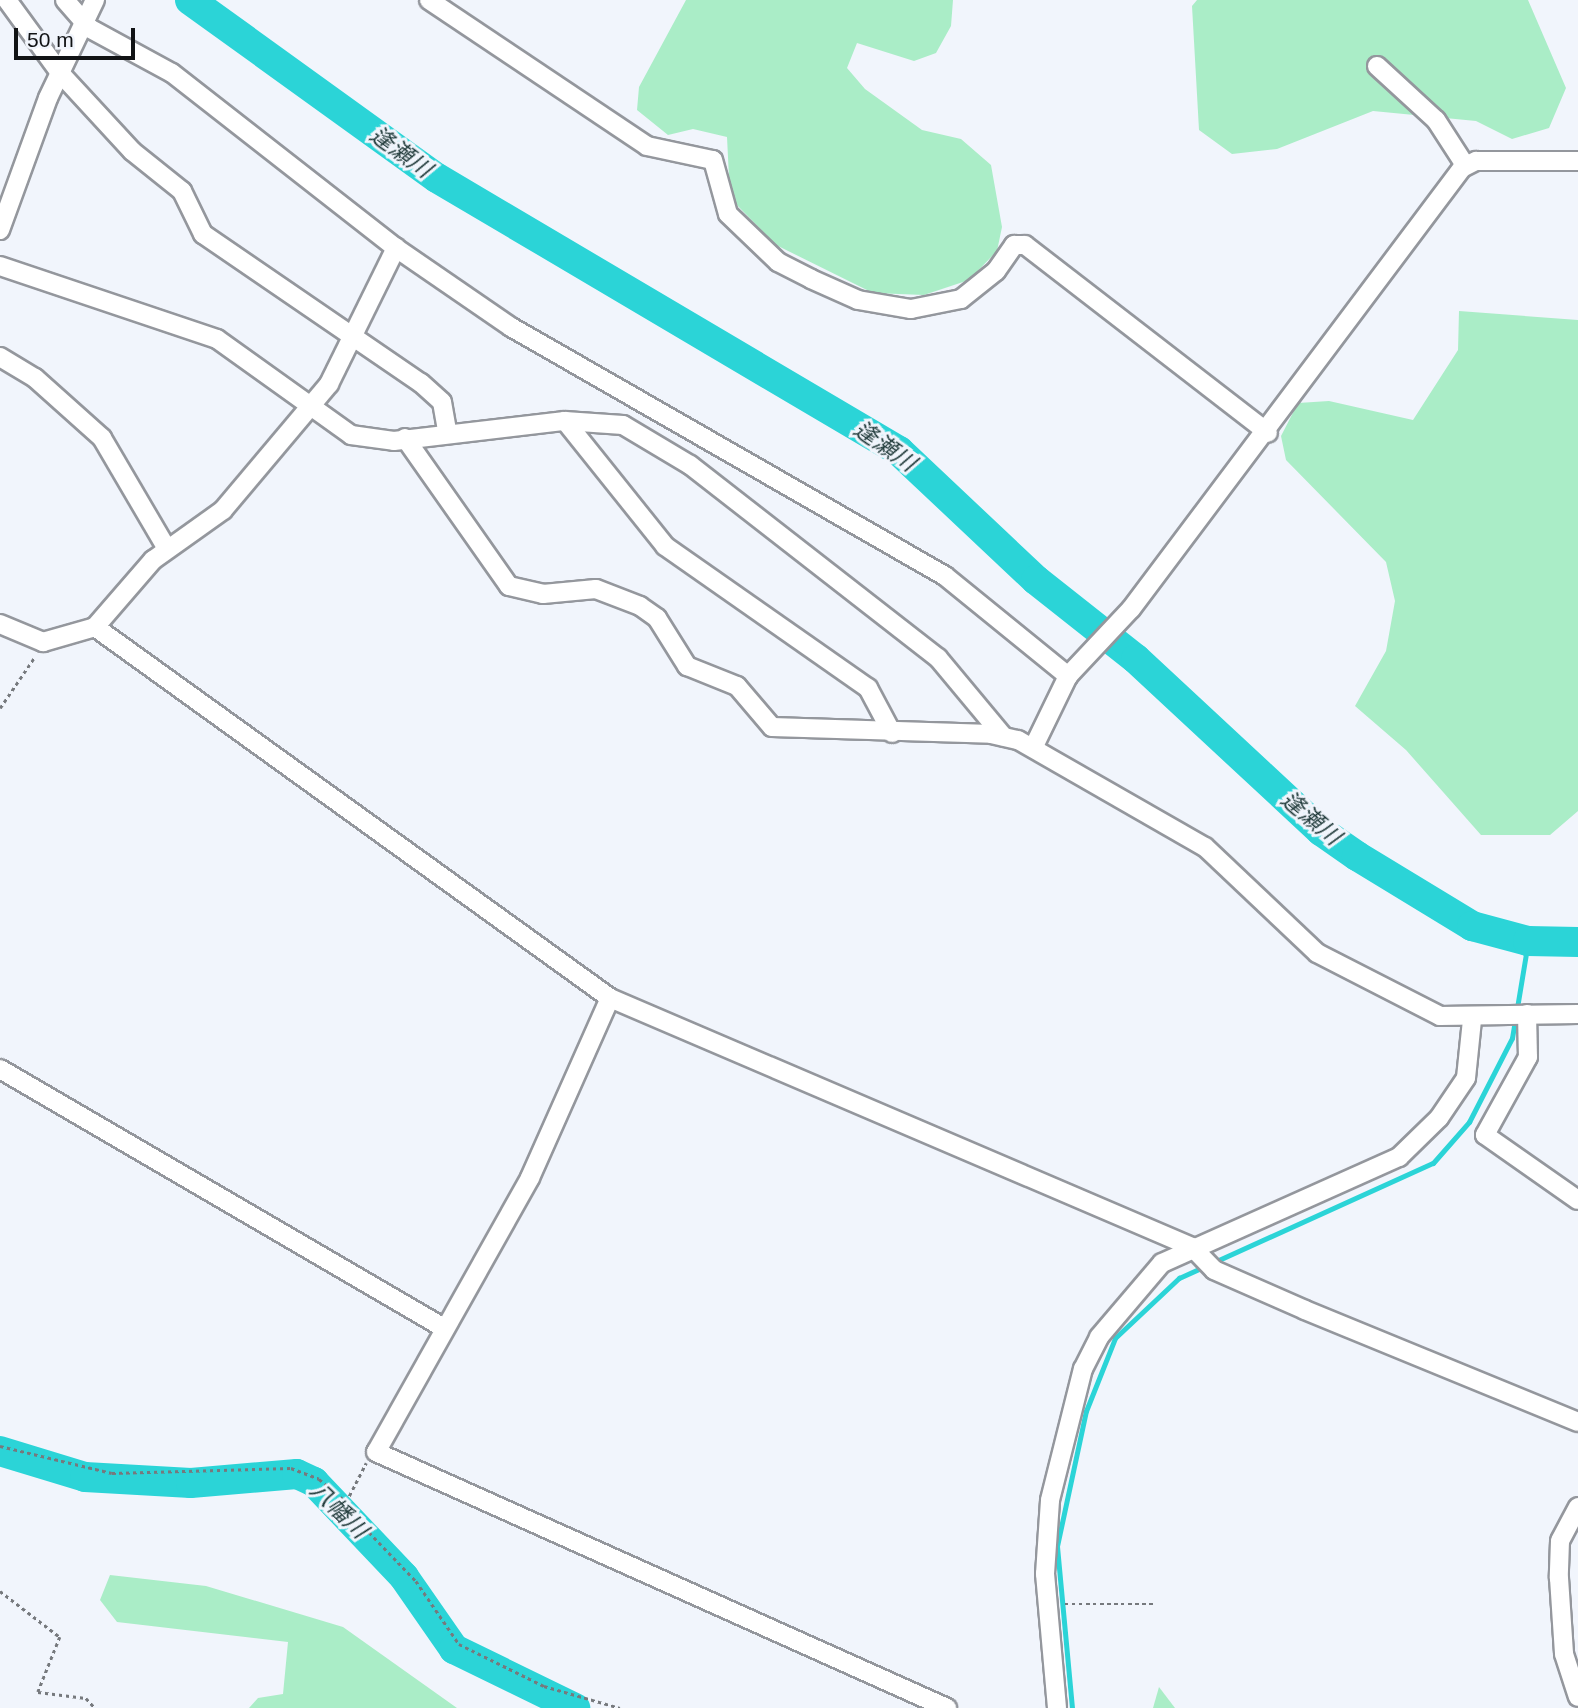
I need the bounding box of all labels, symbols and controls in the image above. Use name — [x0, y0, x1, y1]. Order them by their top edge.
scale bar — [18, 14, 138, 58]
text: 50 m — [27, 28, 74, 51]
water label: 逢瀬川 — [365, 121, 437, 183]
water label: 逢瀬川 — [849, 415, 921, 477]
water label: 逢瀬川 — [1276, 785, 1346, 851]
water label: 八幡川 — [305, 1476, 373, 1544]

